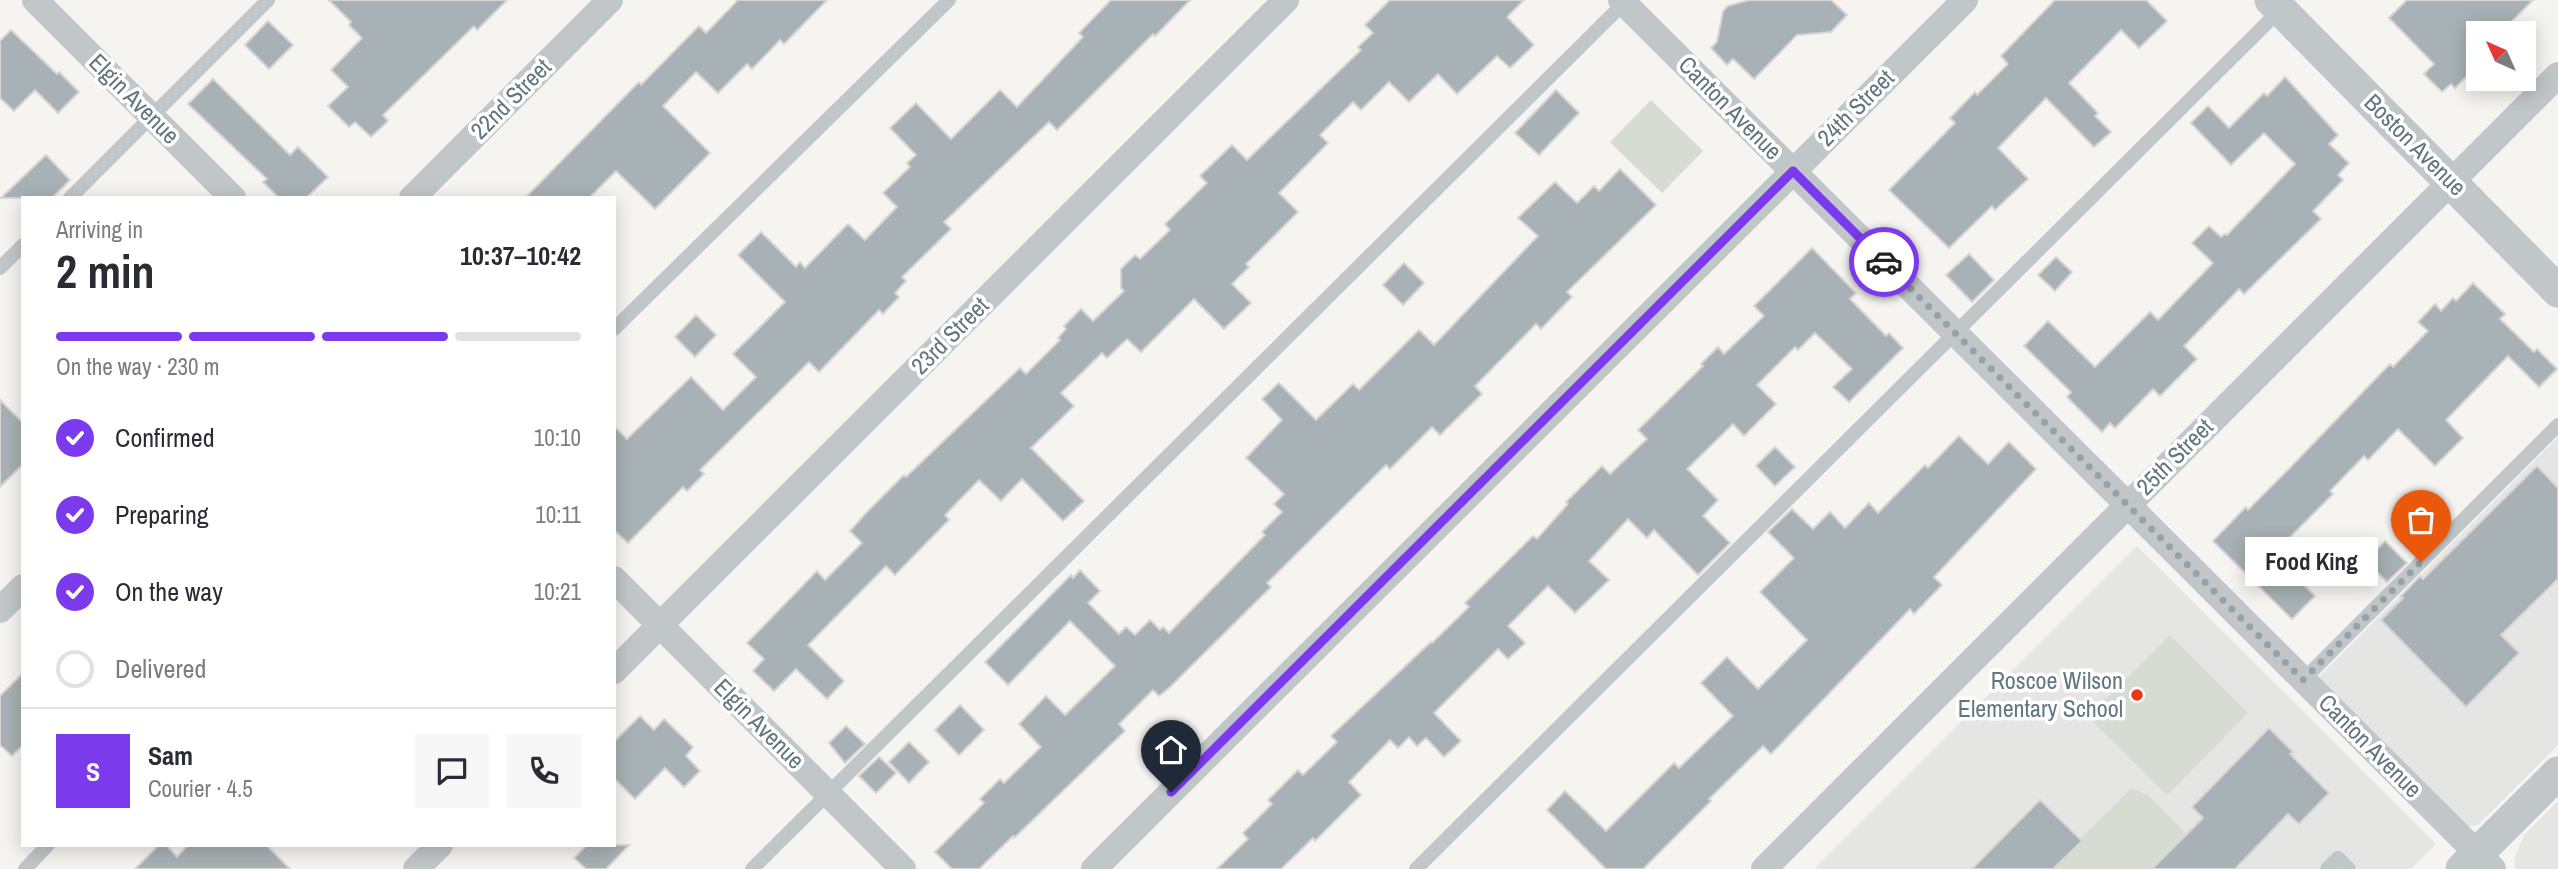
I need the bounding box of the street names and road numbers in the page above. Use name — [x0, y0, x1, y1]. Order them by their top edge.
street label: Elgin Avenue — [83, 46, 187, 150]
street label: Canton Avenue — [1672, 49, 1789, 166]
street label: 22nd Street — [463, 51, 558, 146]
street label: 24th Street — [1810, 62, 1901, 153]
street label: Boston Avenue — [2358, 86, 2474, 202]
street label: 23rd Street — [904, 289, 995, 381]
street label: 25th Street — [2129, 411, 2220, 502]
street label: Elgin Avenue — [708, 671, 812, 775]
street label: Canton Avenue — [2312, 687, 2429, 804]

